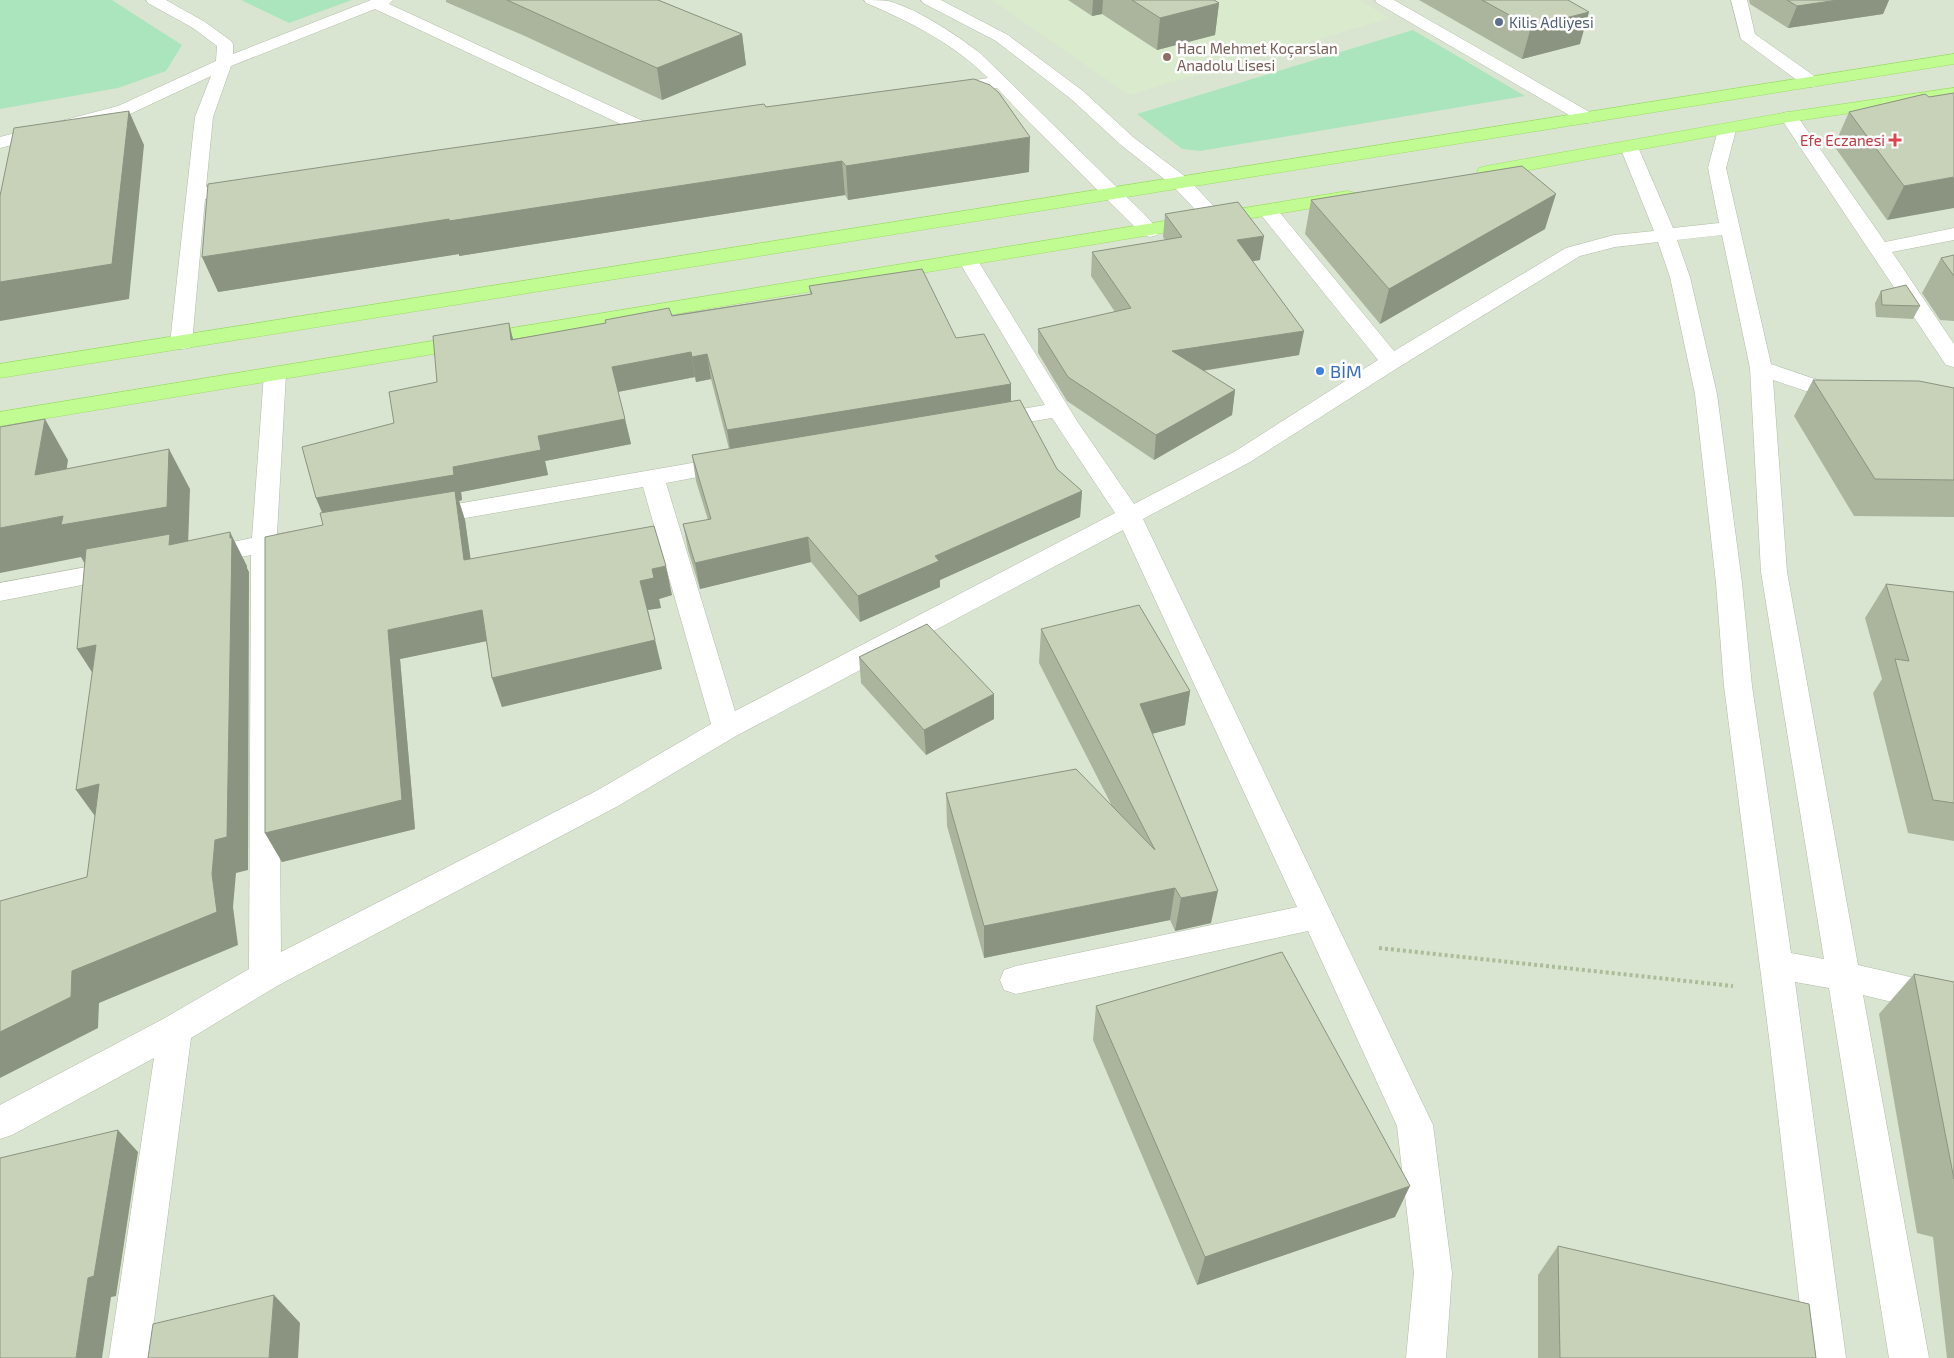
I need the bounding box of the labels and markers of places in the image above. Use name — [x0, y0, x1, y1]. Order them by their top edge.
place label: Kilis Adliyesi — [1509, 13, 1594, 31]
marker: Kilis Adliyesi — [1493, 16, 1505, 28]
place label: Hacı Mehmet Koçarslan Anadolu Lisesi — [1177, 39, 1338, 74]
marker: Hacı Mehmet Koçarslan Anadolu Lisesi — [1161, 51, 1173, 63]
place label: Efe Eczanesi — [1800, 131, 1885, 149]
marker: Efe Eczanesi — [1889, 134, 1901, 146]
place label: BİM — [1330, 360, 1362, 382]
marker: BİM — [1314, 365, 1326, 377]

